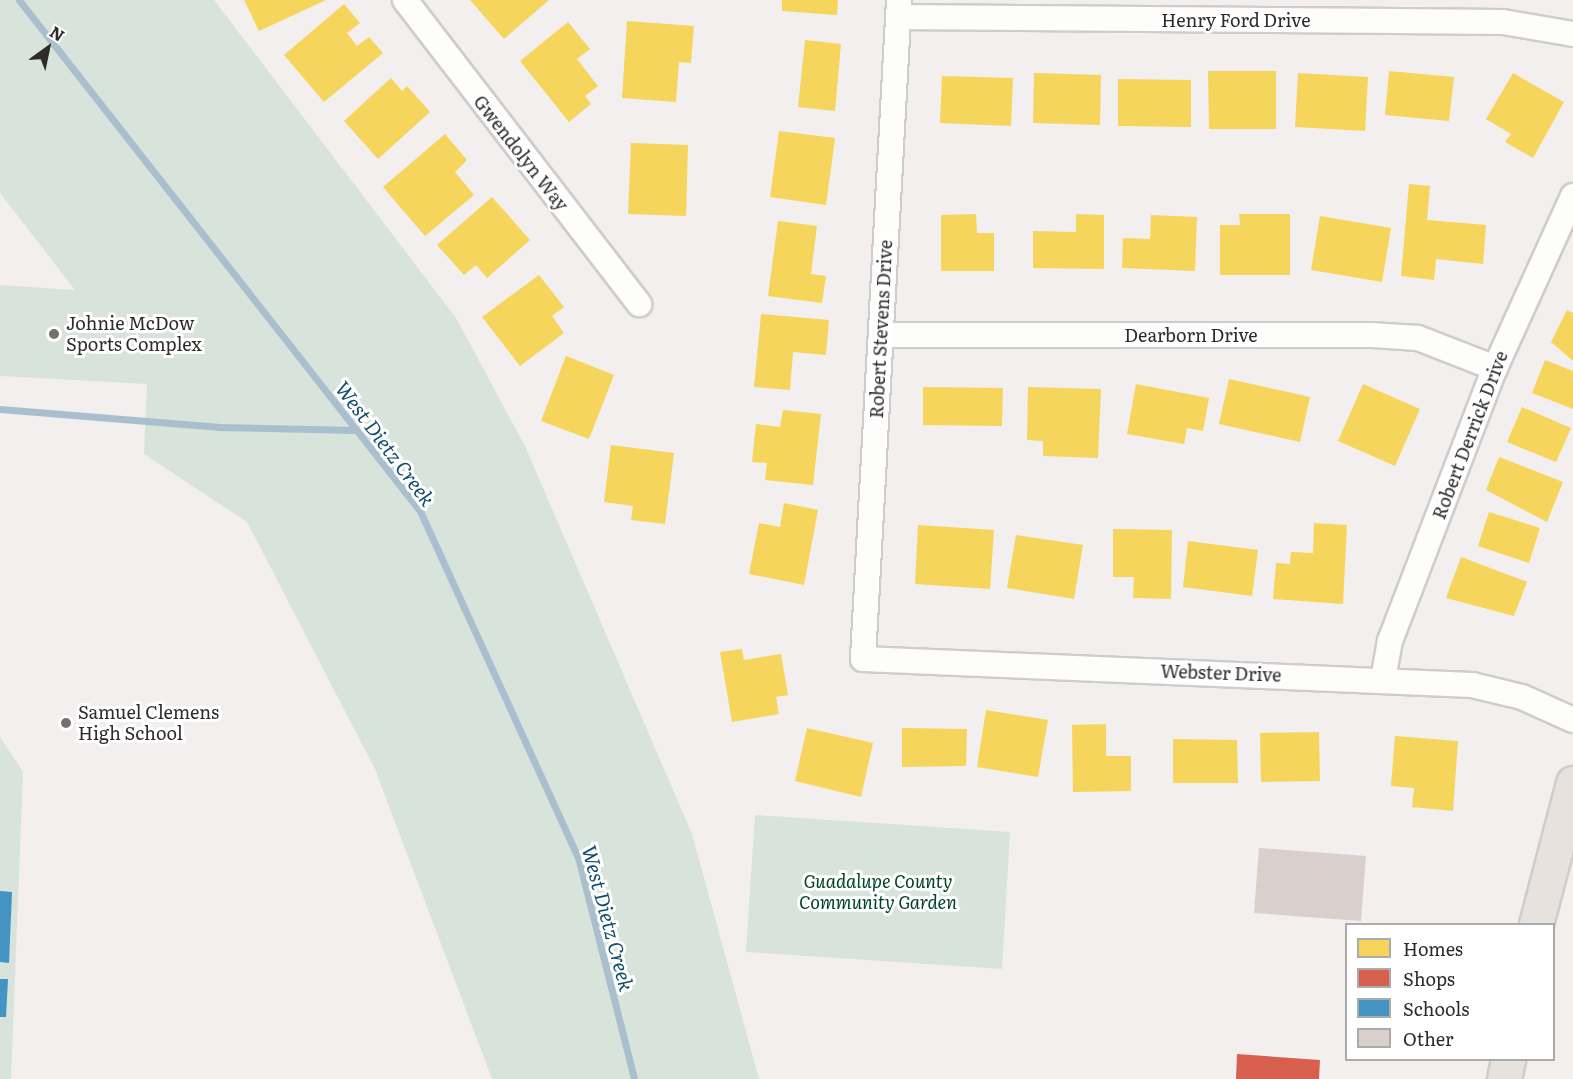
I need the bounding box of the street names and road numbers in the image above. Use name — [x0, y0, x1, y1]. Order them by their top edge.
street label: Henry Ford Drive — [1161, 9, 1311, 31]
street label: Gwendolyn Way — [469, 91, 573, 215]
street label: Robert Stevens Drive — [866, 239, 896, 419]
street label: Dearborn Drive — [1124, 324, 1258, 346]
street label: Robert Derrick Drive — [1428, 348, 1512, 522]
street label: Webster Drive — [1160, 660, 1282, 686]

